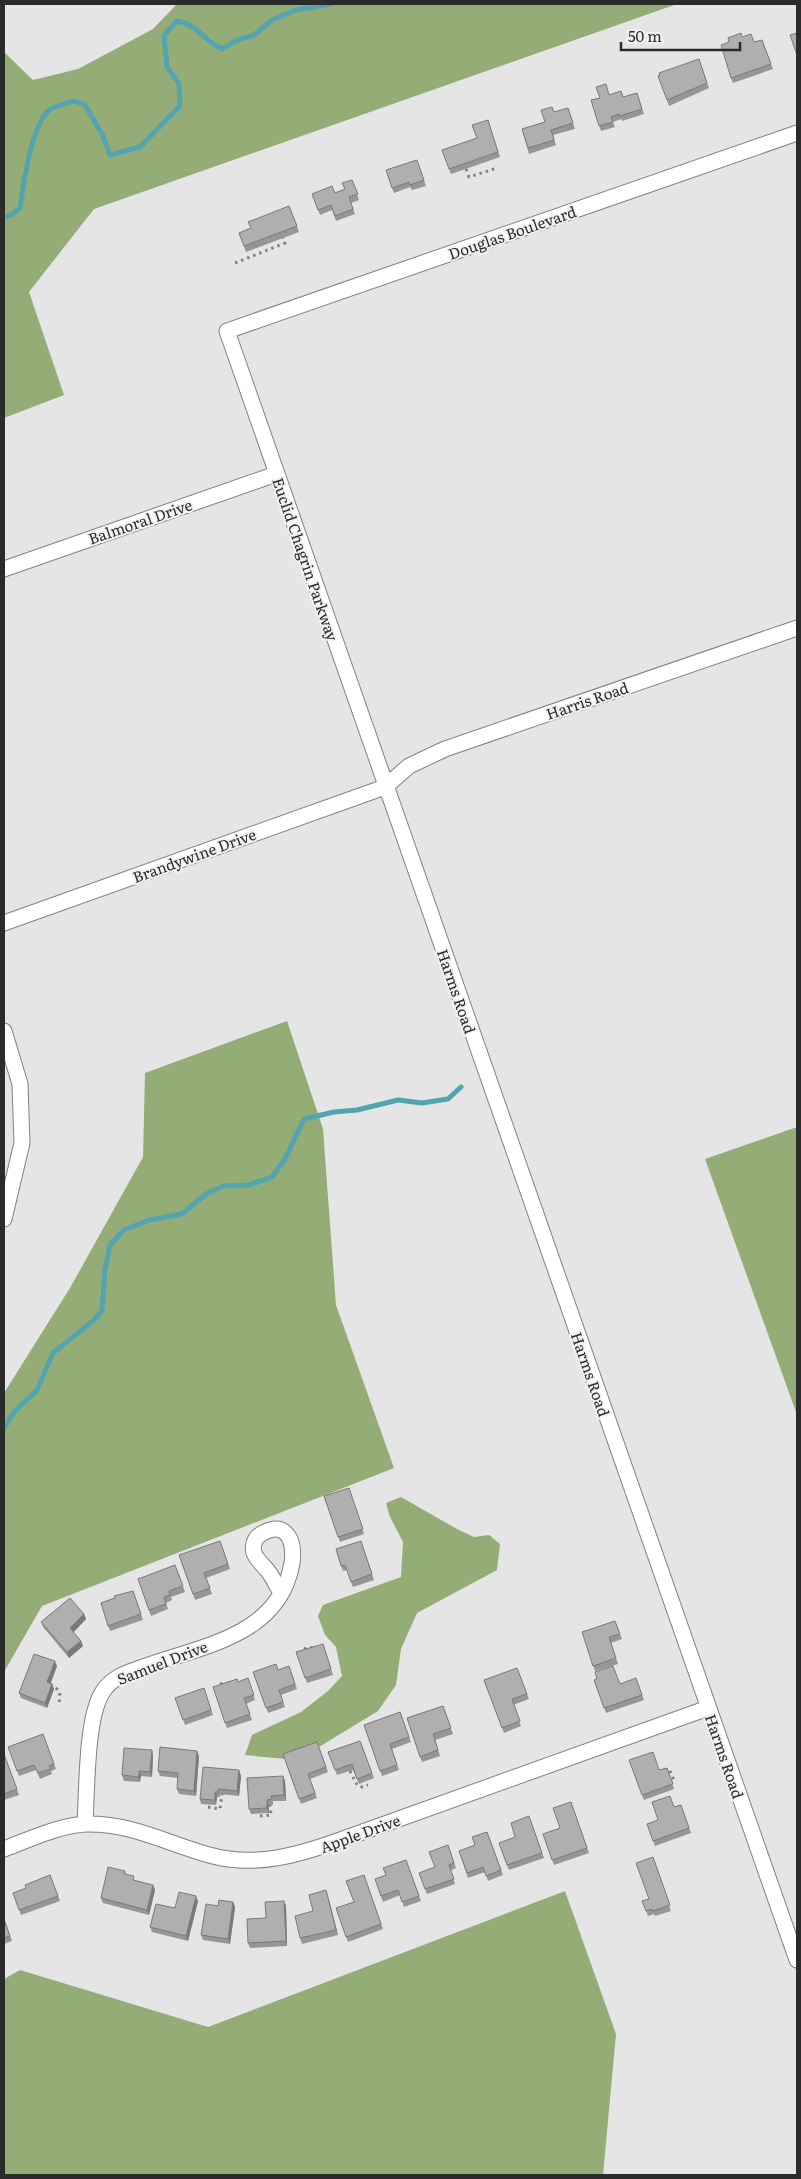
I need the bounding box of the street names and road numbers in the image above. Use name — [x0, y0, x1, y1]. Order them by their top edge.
street label: Douglas Boulevard — [445, 199, 579, 265]
street label: Euclid Chagrin Parkway — [267, 474, 345, 644]
street label: Balmoral Drive — [85, 492, 195, 550]
street label: Harris Road — [543, 675, 631, 725]
street label: Brandywine Drive — [129, 822, 259, 888]
street label: Harms Road — [432, 946, 482, 1036]
street label: Harms Road — [566, 1329, 616, 1419]
street label: Samuel Drive — [113, 1634, 211, 1690]
street label: Harms Road — [700, 1711, 750, 1801]
street label: Apple Drive — [317, 1808, 404, 1858]

